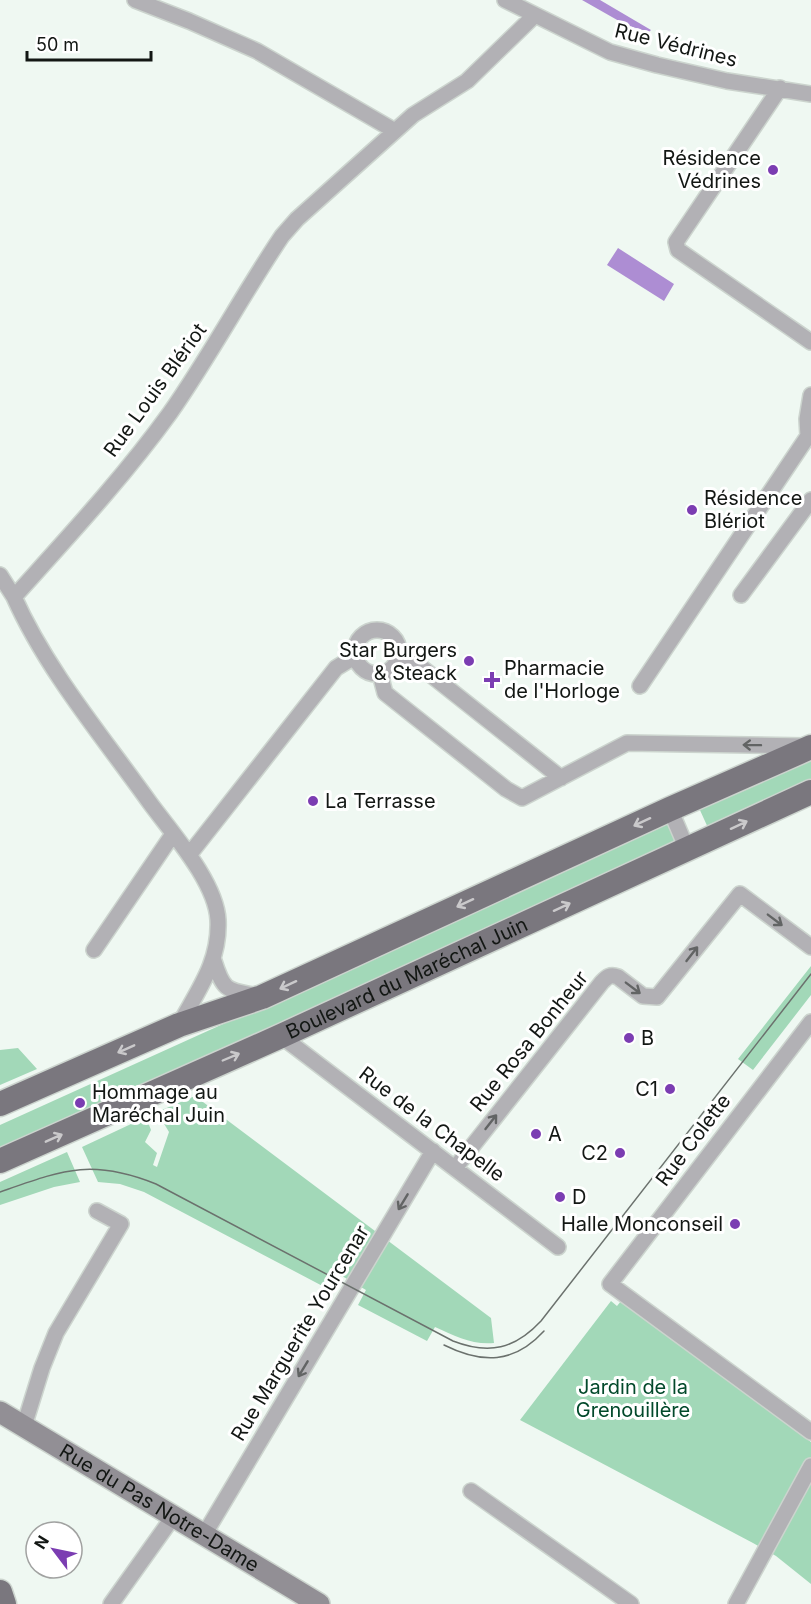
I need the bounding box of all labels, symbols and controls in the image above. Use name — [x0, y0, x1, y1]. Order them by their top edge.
street label: Rue Védrines — [612, 18, 740, 72]
scale bar — [27, 24, 152, 62]
text: 50 m — [36, 34, 79, 55]
place label: Résidence Védrines — [663, 146, 761, 193]
marker: Résidence Védrines — [766, 163, 780, 177]
street label: Rue Louis Blériot — [99, 318, 212, 461]
place label: Résidence Blériot — [704, 486, 802, 533]
marker: Résidence Blériot — [685, 503, 699, 517]
place label: Star Burgers & Steack — [339, 638, 457, 685]
marker: Star Burgers & Steack — [462, 654, 476, 668]
place label: Pharmacie de l'Horloge — [504, 656, 620, 703]
marker: Pharmacie de l'Horloge — [485, 673, 499, 687]
one-way arrow — [743, 739, 763, 750]
place label: La Terrasse — [325, 789, 436, 813]
marker: La Terrasse — [306, 794, 320, 808]
one-way arrow — [634, 816, 652, 828]
one-way arrow — [729, 819, 747, 831]
one-way arrow — [457, 898, 475, 910]
one-way arrow — [552, 901, 570, 912]
street label: Boulevard du Maréchal Juin — [282, 912, 531, 1044]
one-way arrow — [767, 914, 783, 927]
one-way arrow — [686, 946, 699, 962]
street label: Rue Rosa Bonheur — [465, 966, 593, 1116]
one-way arrow — [280, 979, 298, 991]
one-way arrow — [624, 982, 640, 994]
place label: B — [641, 1026, 654, 1050]
marker: B — [622, 1031, 636, 1045]
one-way arrow — [117, 1043, 135, 1055]
one-way arrow — [222, 1051, 240, 1063]
street label: Rue de la Chapelle — [354, 1061, 510, 1187]
place label: C1 — [635, 1077, 658, 1101]
place label: Hommage au Maréchal Juin — [92, 1080, 225, 1127]
marker: C1 — [663, 1082, 677, 1096]
street label: Rue Colette — [651, 1089, 735, 1191]
marker: Hommage au Maréchal Juin — [73, 1096, 87, 1110]
one-way arrow — [484, 1115, 498, 1130]
place label: A — [548, 1122, 562, 1146]
marker: A — [529, 1127, 543, 1141]
one-way arrow — [44, 1132, 62, 1143]
place label: C2 — [581, 1141, 608, 1165]
marker: C2 — [613, 1146, 627, 1160]
place label: D — [572, 1185, 586, 1209]
marker: D — [553, 1190, 567, 1204]
one-way arrow — [397, 1193, 409, 1210]
place label: Halle Monconseil — [561, 1212, 723, 1236]
marker: Halle Monconseil — [728, 1217, 742, 1231]
street label: Rue Marguerite Yourcenar — [226, 1220, 374, 1445]
one-way arrow — [297, 1360, 309, 1377]
park label: Jardin de la Grenouillère — [576, 1375, 690, 1422]
street label: Rue du Pas Notre-Dame — [55, 1439, 263, 1577]
north arrow — [24, 1520, 84, 1580]
text: N — [30, 1532, 53, 1553]

